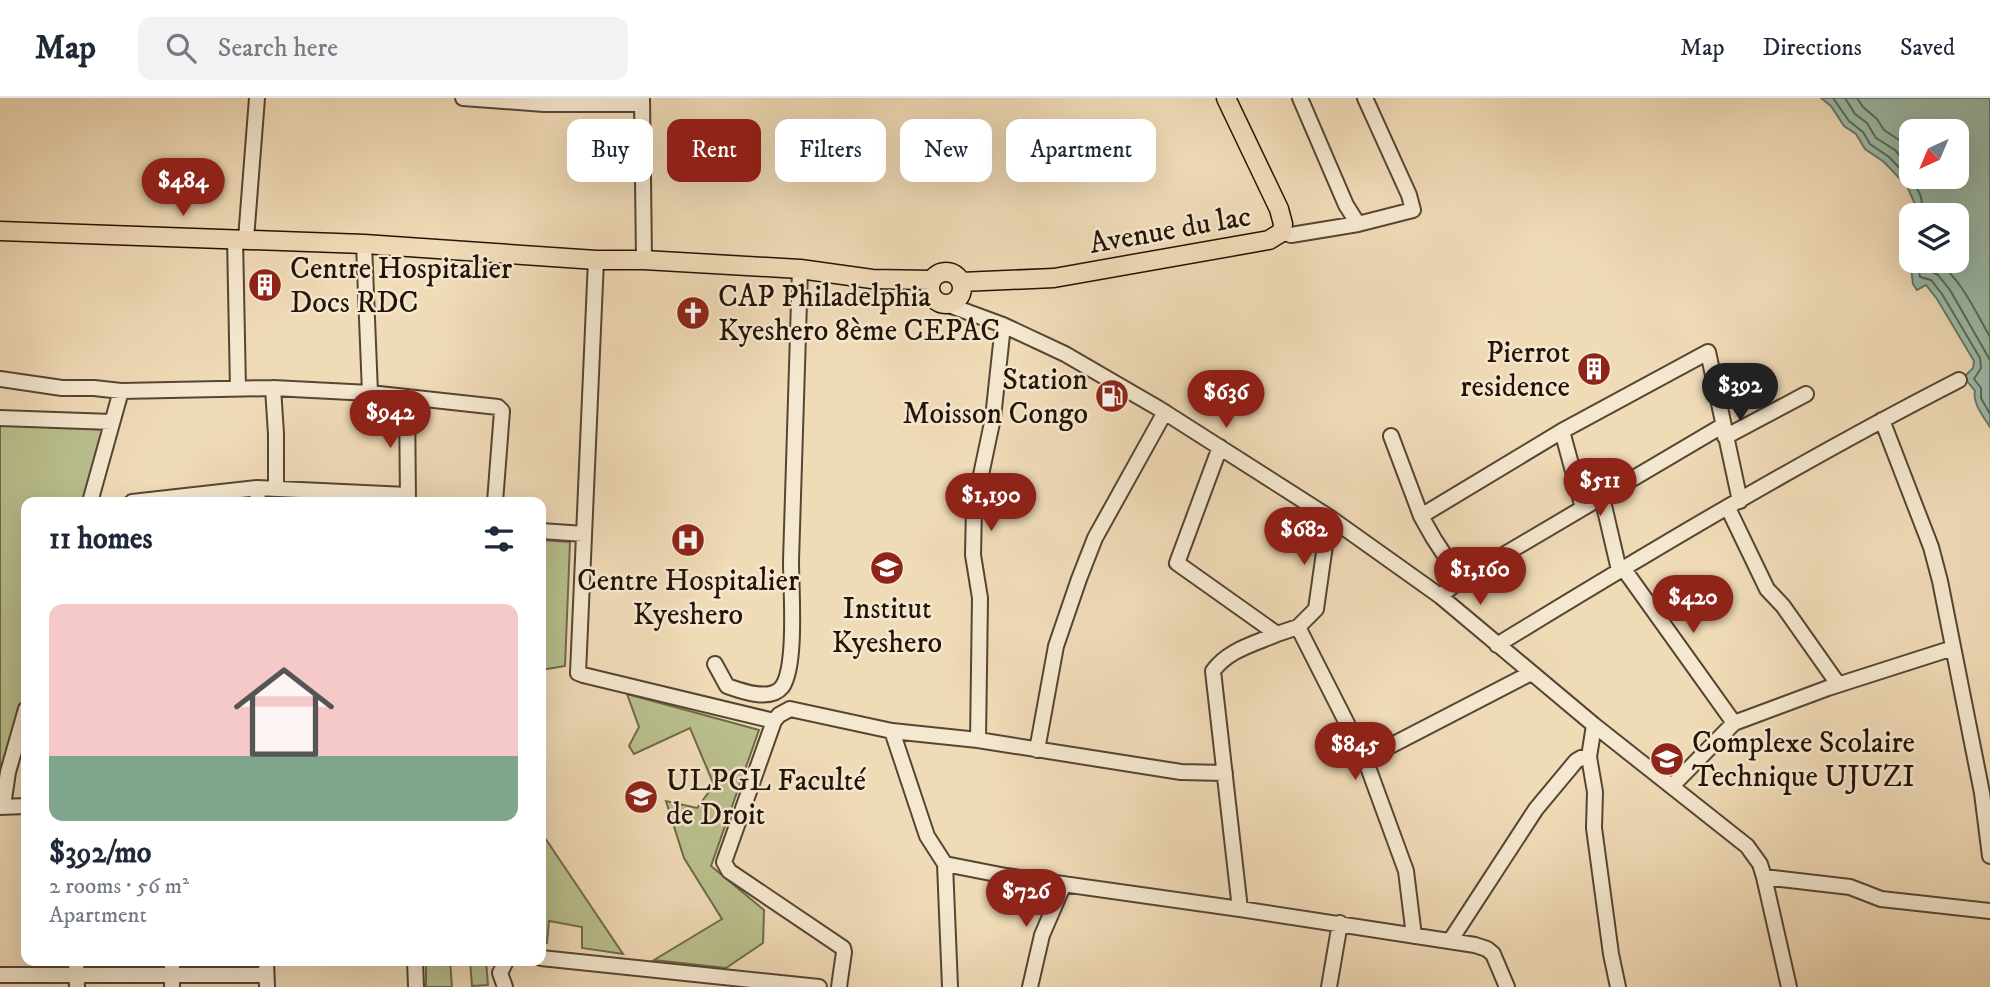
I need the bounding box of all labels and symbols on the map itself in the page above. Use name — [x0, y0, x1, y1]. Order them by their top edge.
north arrow — [1899, 119, 1969, 189]
pin: $484 — [142, 158, 224, 218]
street label: Avenue du lac — [1087, 198, 1254, 263]
place label: Centre Hospitalier Docs RDC — [290, 251, 512, 322]
building icon: Centre Hospitalier Docs RDC — [246, 266, 284, 304]
place label: CAP Philadelphia Kyeshero 8ème CEPAC — [718, 279, 1000, 350]
church icon: CAP Philadelphia Kyeshero 8ème CEPAC — [674, 294, 712, 332]
place label: Pierrot residence — [1460, 335, 1570, 406]
building icon: Pierrot residence — [1575, 350, 1613, 388]
place label: Station Moisson Congo — [903, 362, 1088, 433]
pin: $392 — [1699, 364, 1781, 423]
pin: $636 — [1185, 370, 1267, 430]
fuel station icon: Station Moisson Congo — [1093, 377, 1131, 415]
pin: $942 — [349, 390, 431, 450]
pin: $511 — [1559, 458, 1641, 518]
pin: $1,190 — [934, 474, 1048, 533]
pin: $682 — [1263, 508, 1345, 567]
hospital icon: Centre Hospitalier Kyeshero — [669, 521, 707, 559]
pin: $1,160 — [1423, 547, 1537, 607]
school or university icon: Institut Kyeshero — [868, 549, 906, 587]
place label: Centre Hospitalier Kyeshero — [577, 563, 799, 634]
pin: $420 — [1652, 575, 1734, 635]
place label: Institut Kyeshero — [832, 591, 942, 662]
pin: $845 — [1314, 722, 1396, 782]
place label: Complexe Scolaire Technique UJUZI — [1692, 725, 1915, 796]
school or university icon: Complexe Scolaire Technique UJUZI — [1648, 740, 1686, 778]
place label: ULPGL Faculté de Droit — [666, 763, 866, 834]
school or university icon: ULPGL Faculté de Droit — [622, 778, 660, 816]
pin: $726 — [985, 870, 1067, 929]

